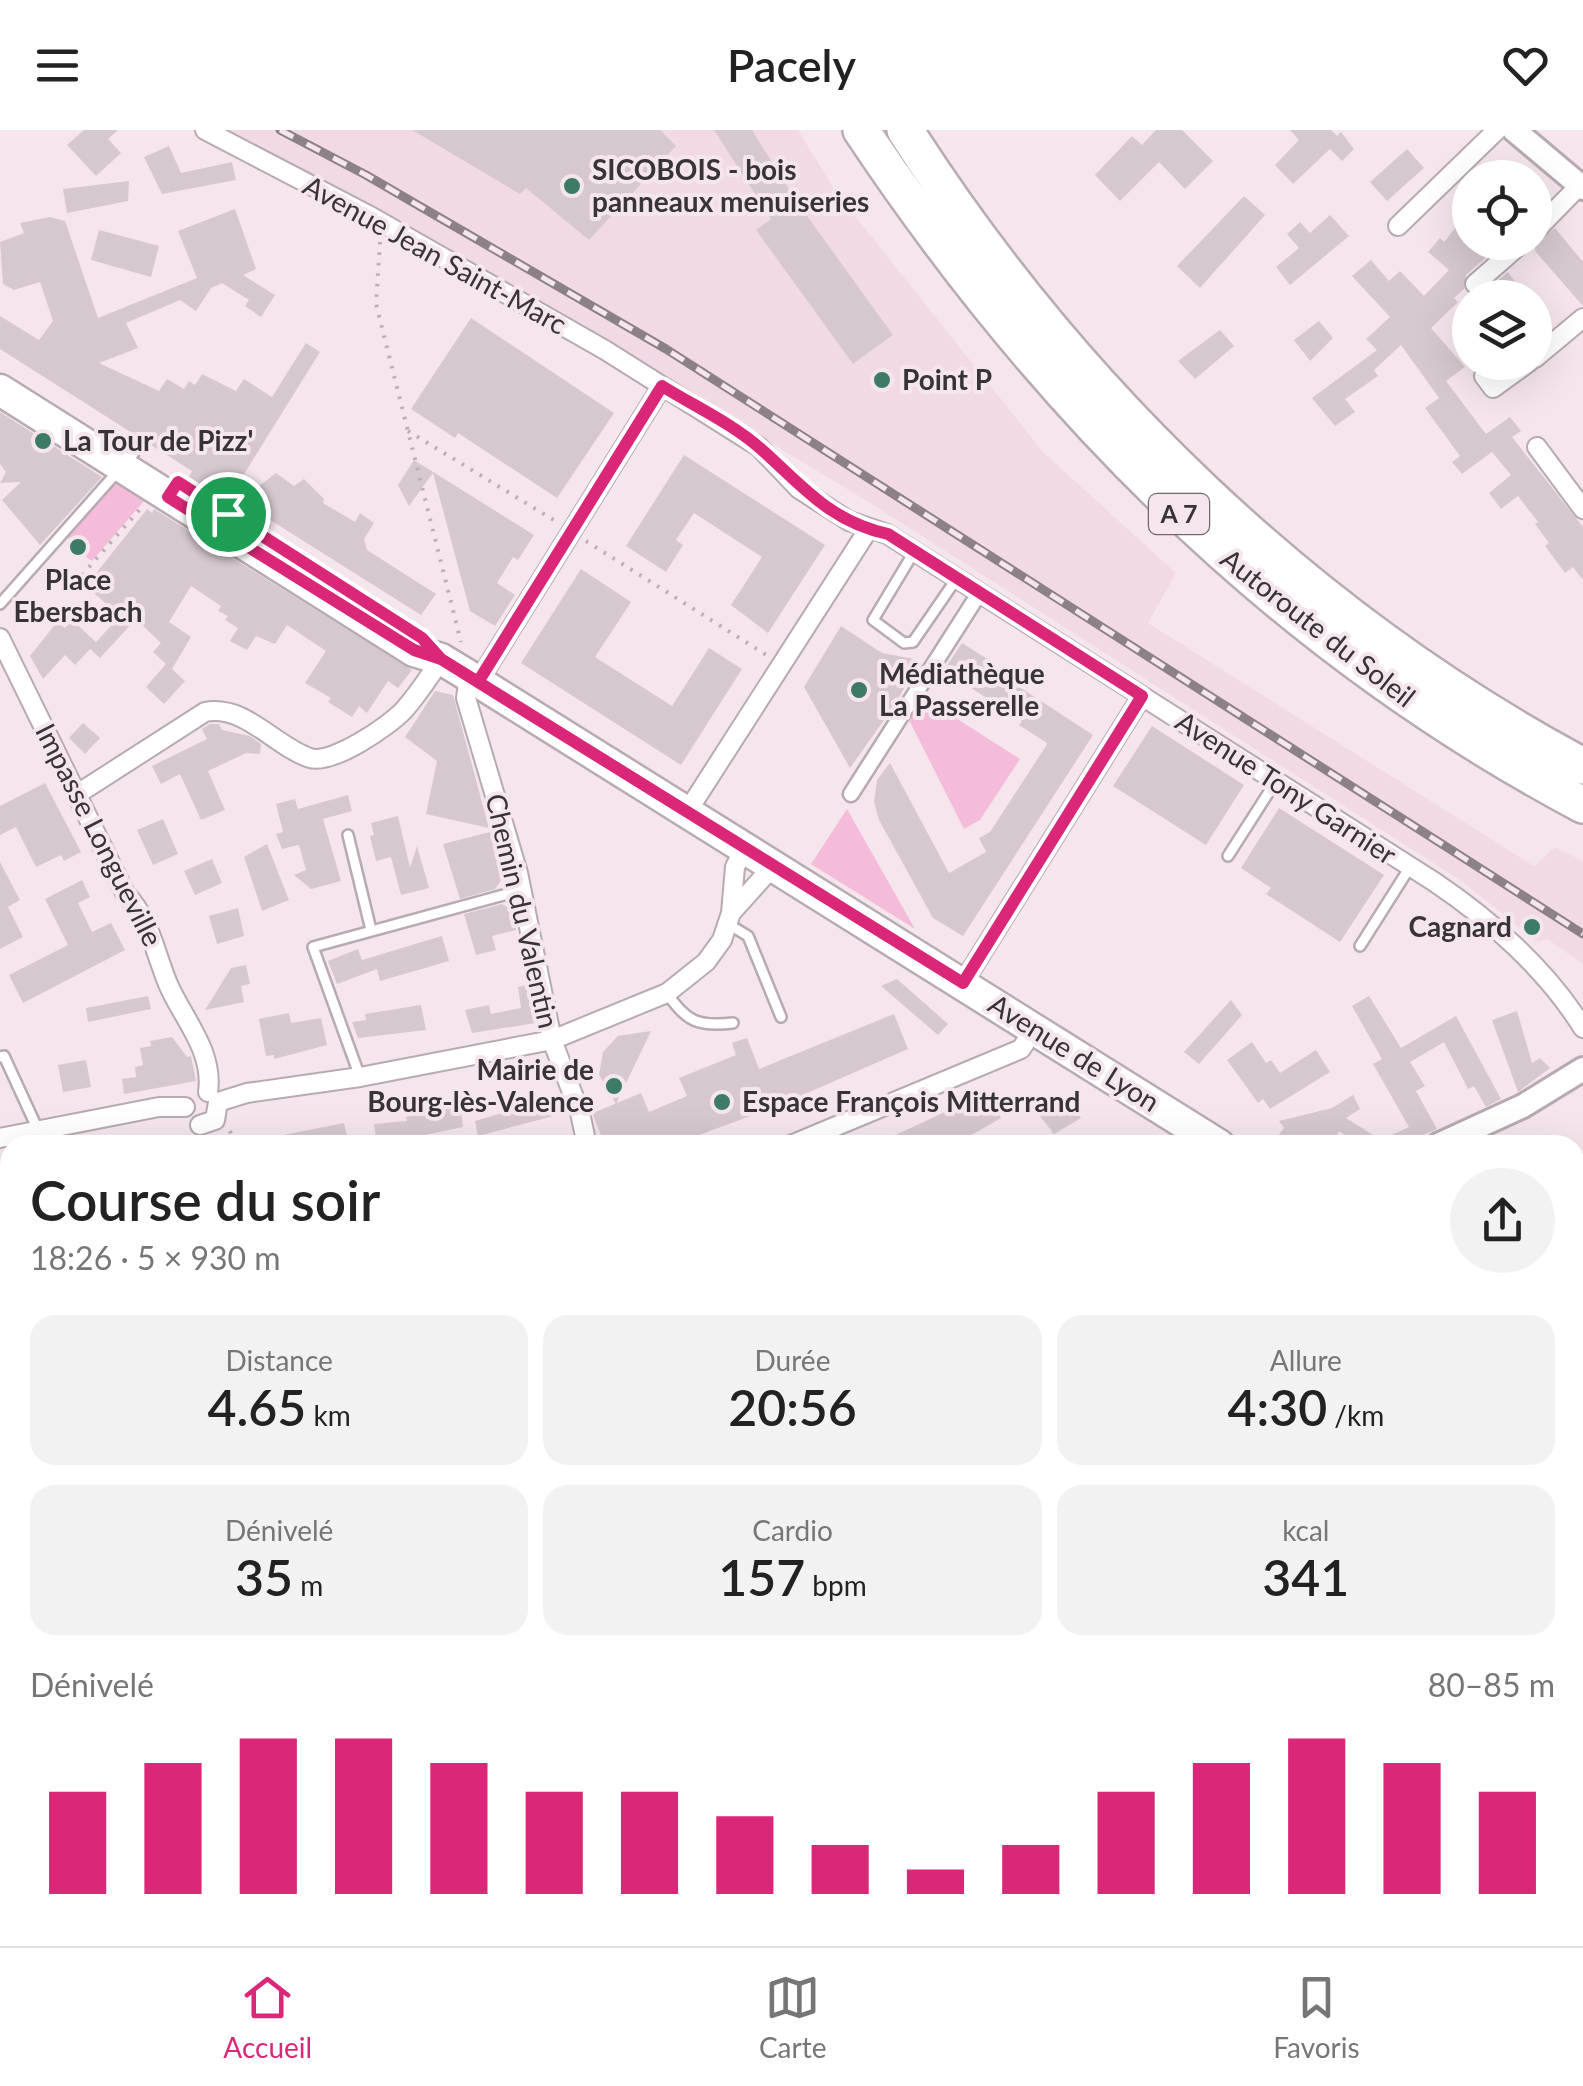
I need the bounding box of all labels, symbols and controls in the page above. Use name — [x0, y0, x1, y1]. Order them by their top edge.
icon: menu — [30, 38, 85, 93]
text: Pacely — [727, 38, 856, 92]
icon: heart — [1498, 38, 1553, 93]
place label: SICOBOIS - bois panneaux menuiseries — [592, 152, 869, 218]
map controls — [1452, 160, 1552, 380]
button: locate — [1452, 160, 1552, 260]
street label: Avenue Jean Saint-Marc — [298, 168, 573, 341]
marker: SICOBOIS - bois panneaux menuiseries — [561, 175, 583, 197]
button: layers — [1452, 280, 1552, 380]
place label: Point P — [902, 362, 992, 396]
marker: Point P — [871, 369, 893, 391]
place label: La Tour de Pizz' — [63, 423, 253, 457]
marker: La Tour de Pizz' — [32, 430, 54, 452]
pin — [186, 472, 271, 557]
icon: arrive — [201, 487, 256, 542]
road number: A 7 — [1149, 494, 1209, 534]
marker: Place Ebersbach — [67, 536, 89, 558]
street label: Autoroute du Soleil — [1215, 541, 1423, 714]
place label: Place Ebersbach — [14, 562, 142, 628]
place label: Médiathèque La Passerelle — [879, 656, 1045, 722]
marker: Médiathèque La Passerelle — [848, 679, 870, 701]
street label: Avenue Tony Garnier — [1170, 703, 1403, 871]
street label: Impasse Longueville — [29, 718, 171, 951]
street label: Chemin du Valentin — [479, 790, 566, 1031]
place label: Cagnard — [1409, 909, 1512, 943]
marker: Cagnard — [1521, 916, 1543, 938]
street label: Avenue de Lyon — [983, 986, 1166, 1118]
place label: Mairie de Bourg-lès-Valence — [367, 1052, 594, 1118]
marker: Mairie de Bourg-lès-Valence — [603, 1075, 625, 1097]
place label: Espace François Mitterrand — [742, 1084, 1080, 1118]
marker: Espace François Mitterrand — [711, 1091, 733, 1113]
text: Course du soir — [30, 1167, 380, 1233]
button: share — [1450, 1168, 1555, 1273]
text: 18:26 · 5 × 930 m — [30, 1238, 281, 1277]
text: Distance — [225, 1343, 333, 1377]
text: Durée — [755, 1343, 830, 1377]
text: Allure — [1270, 1343, 1342, 1377]
text: 4.65 — [208, 1377, 306, 1437]
text: 20:56 — [728, 1377, 857, 1437]
text: 4:30 — [1227, 1377, 1327, 1437]
text: km — [306, 1398, 351, 1432]
text: /km — [1327, 1398, 1384, 1432]
text: Dénivelé — [225, 1513, 333, 1547]
text: Cardio — [752, 1513, 833, 1547]
text: kcal — [1282, 1513, 1329, 1547]
text: 35 — [235, 1547, 293, 1607]
text: 157 — [718, 1547, 805, 1607]
text: 341 — [1262, 1547, 1349, 1607]
text: m — [293, 1568, 323, 1602]
text: bpm — [805, 1568, 867, 1602]
text: Dénivelé — [30, 1665, 154, 1704]
text: 80–85 m — [1428, 1665, 1555, 1704]
tab: Accueil — [223, 1970, 312, 2064]
tab: Carte — [759, 1970, 826, 2064]
tab: Favoris — [1273, 1970, 1360, 2064]

